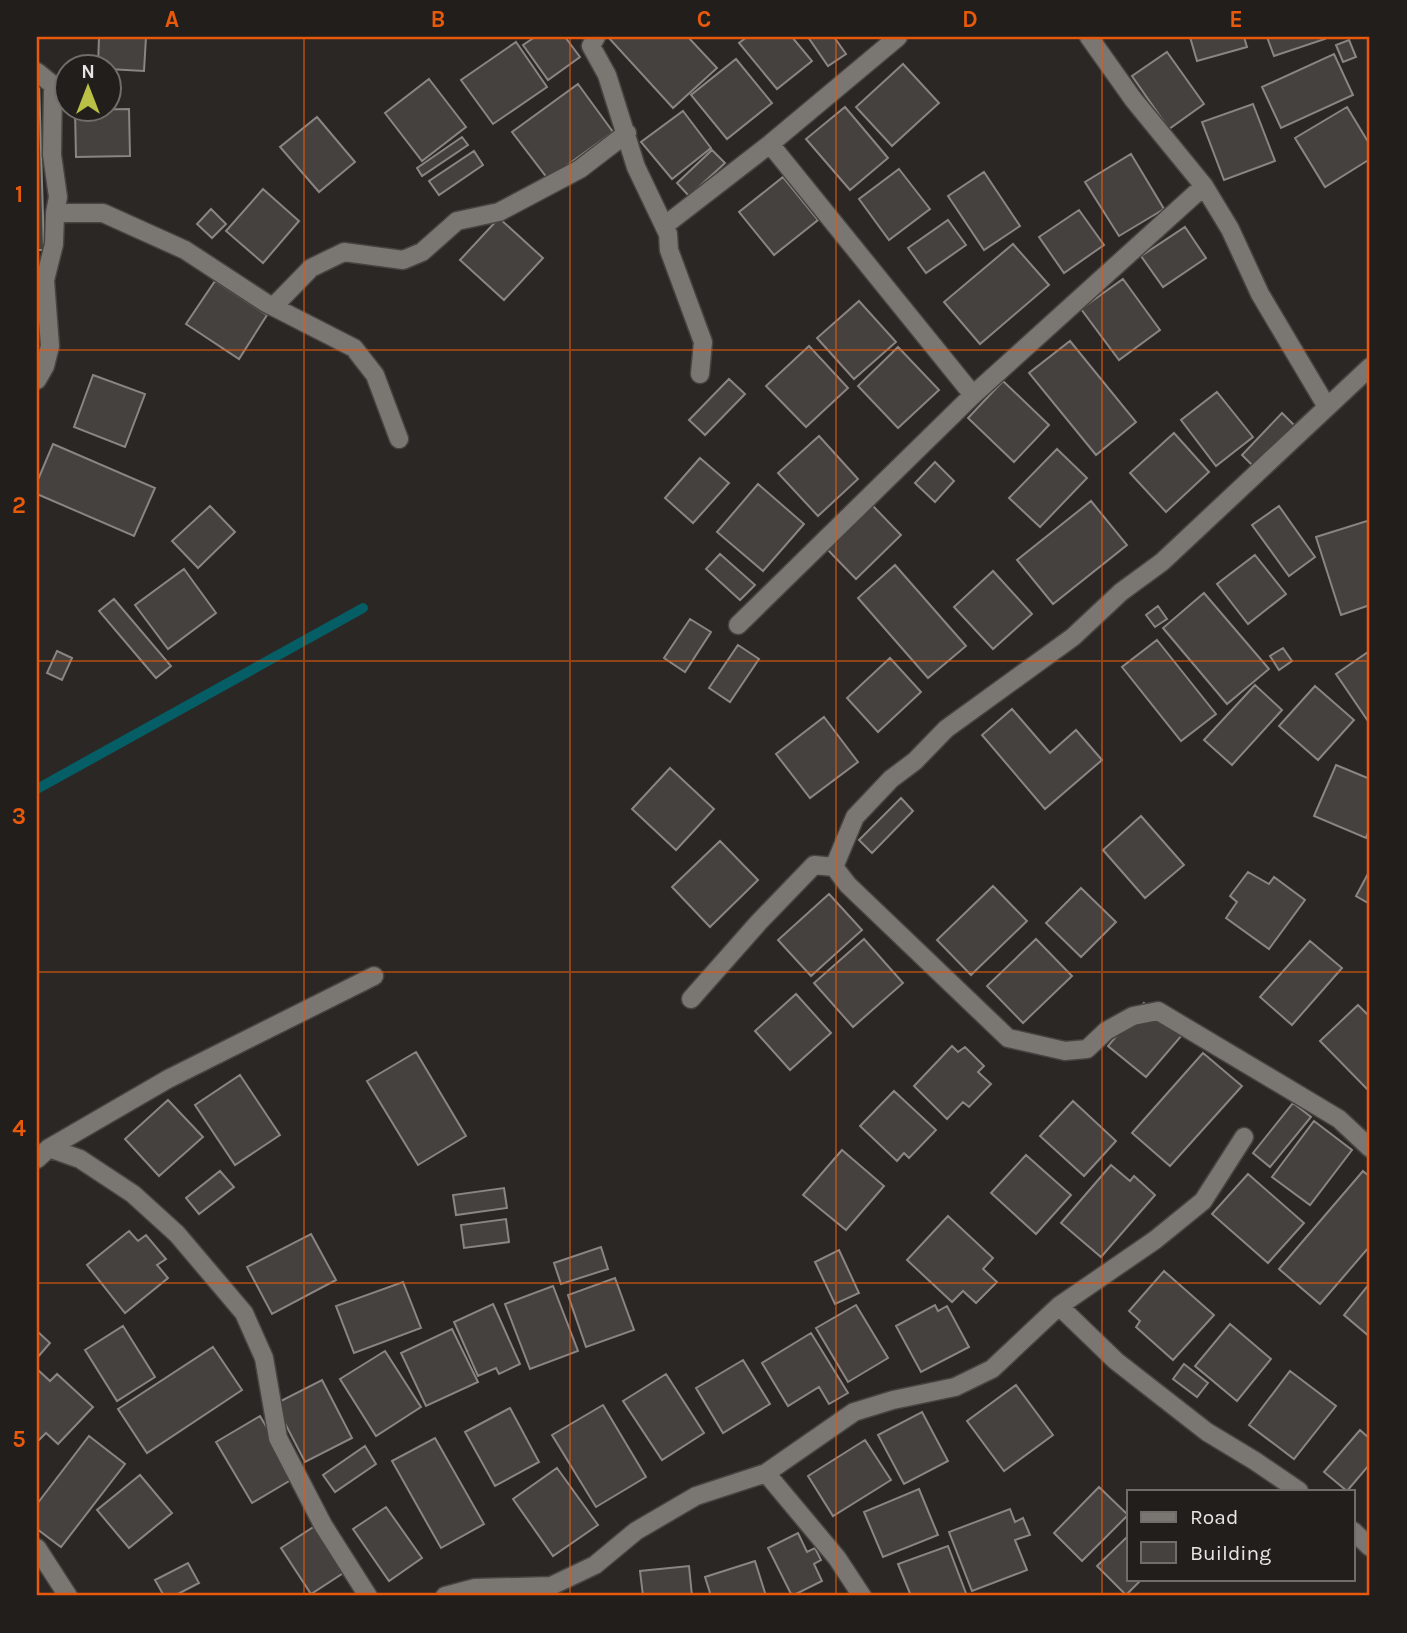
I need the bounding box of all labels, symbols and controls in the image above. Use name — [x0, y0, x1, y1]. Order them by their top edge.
text: A — [165, 6, 179, 33]
text: B — [431, 6, 445, 33]
text: C — [697, 6, 711, 33]
text: D — [962, 6, 978, 33]
text: E — [1229, 6, 1243, 33]
north arrow — [52, 52, 122, 122]
text: N — [81, 61, 95, 83]
text: 1 — [15, 181, 23, 208]
text: 2 — [12, 492, 26, 519]
text: 3 — [12, 803, 26, 830]
text: 4 — [12, 1115, 26, 1142]
text: 5 — [12, 1426, 26, 1453]
legend — [1127, 1490, 1354, 1580]
text: Road — [1190, 1505, 1238, 1529]
text: Building — [1190, 1541, 1271, 1565]

